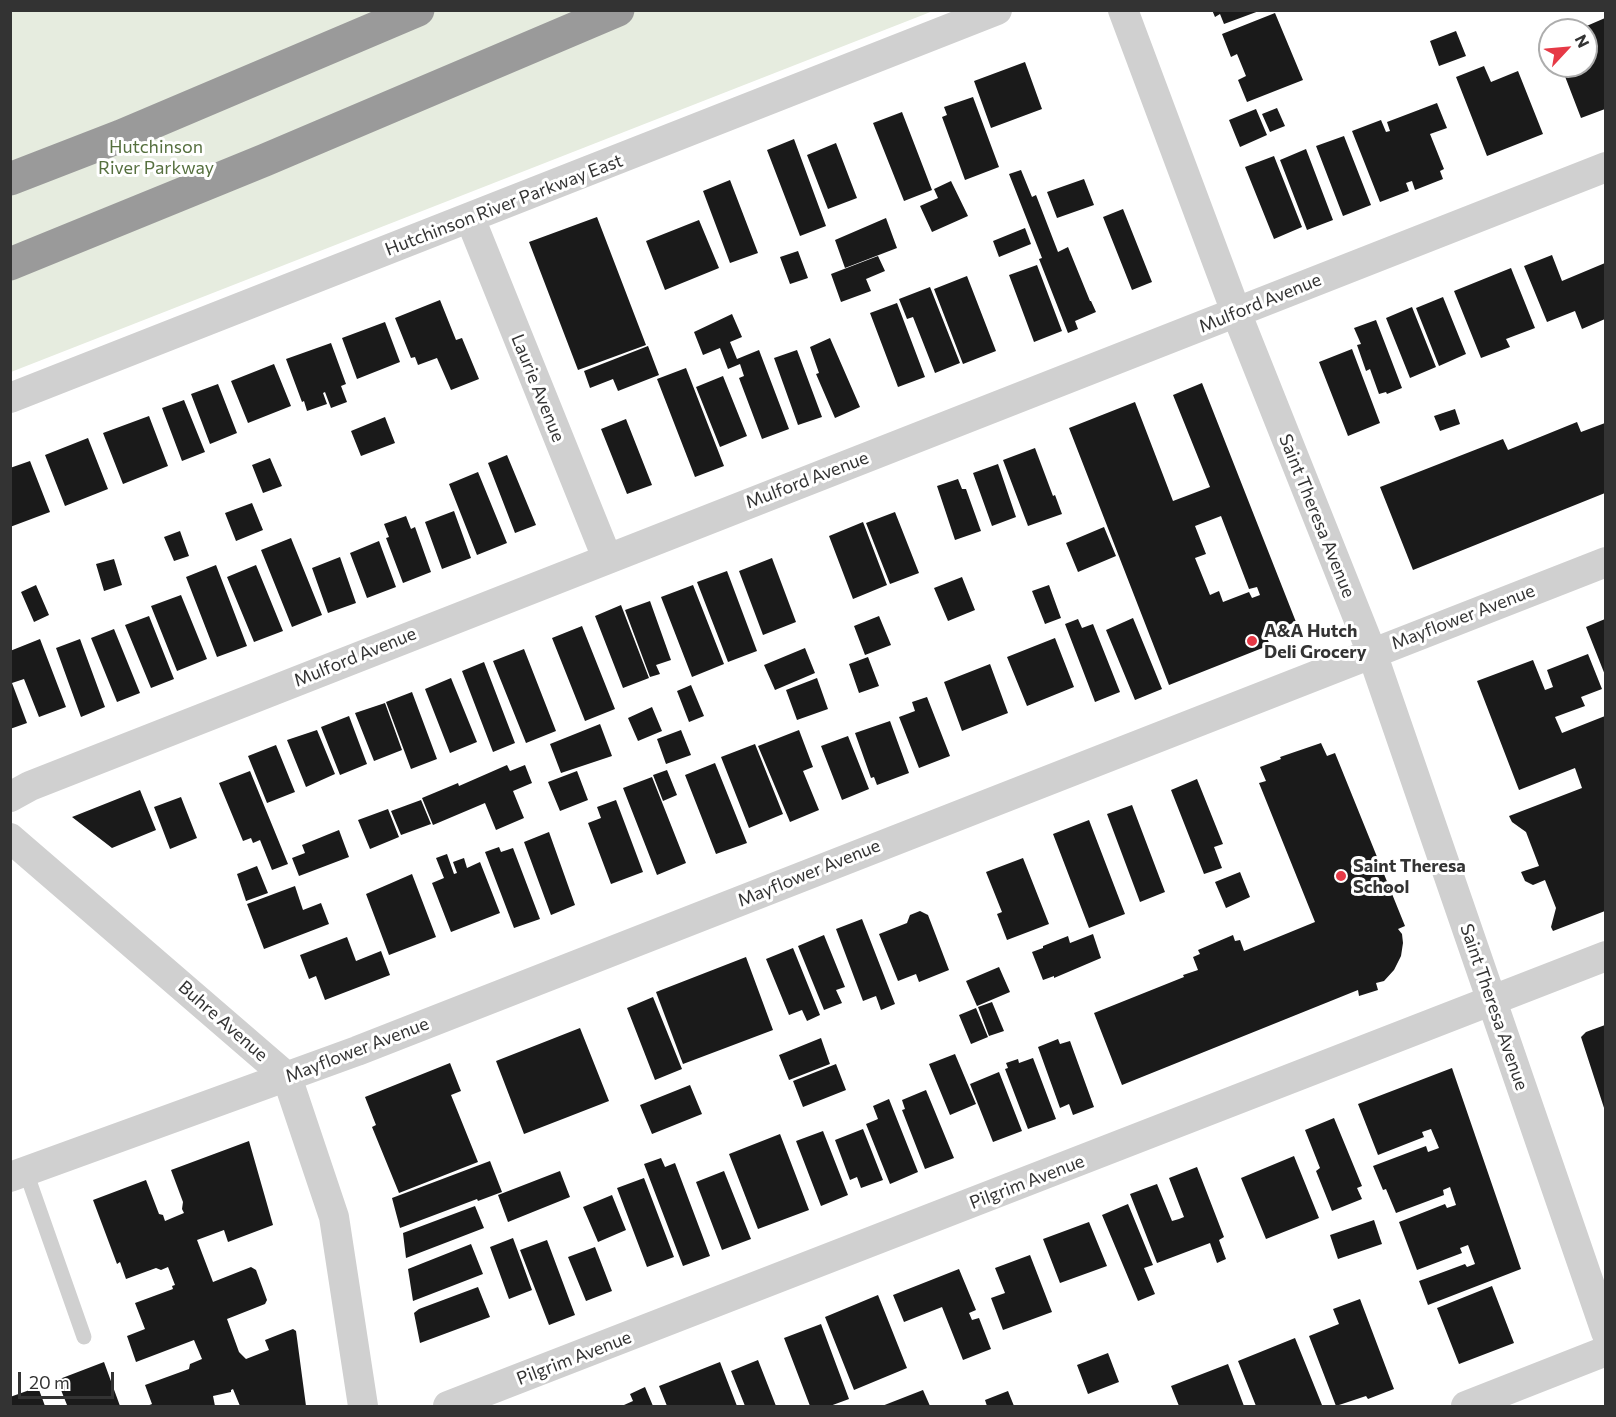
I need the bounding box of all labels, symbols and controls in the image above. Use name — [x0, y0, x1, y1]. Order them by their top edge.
north arrow — [1538, 18, 1598, 78]
text: N — [1572, 31, 1594, 50]
park label: Hutchinson River Parkway — [98, 136, 214, 178]
street label: Hutchinson River Parkway East — [382, 150, 626, 260]
street label: Mulford Avenue — [1196, 269, 1324, 337]
street label: Laurie Avenue — [507, 331, 569, 445]
street label: Saint Theresa Avenue — [1274, 431, 1360, 601]
street label: Mulford Avenue — [742, 447, 872, 513]
street label: Mayflower Avenue — [1388, 580, 1538, 654]
place label: A&A Hutch Deli Grocery — [1264, 620, 1367, 662]
street label: Mulford Avenue — [291, 623, 419, 691]
marker: A&A Hutch Deli Grocery — [1245, 634, 1259, 648]
street label: Mayflower Avenue — [735, 835, 883, 911]
place label: Saint Theresa School — [1353, 855, 1466, 898]
marker: Saint Theresa School — [1334, 869, 1348, 883]
street label: Saint Theresa Avenue — [1455, 921, 1533, 1093]
street label: Buhre Avenue — [174, 976, 272, 1066]
street label: Mayflower Avenue — [282, 1013, 432, 1087]
street label: Pilgrim Avenue — [967, 1150, 1087, 1214]
street label: Pilgrim Avenue — [514, 1326, 634, 1390]
scale bar — [21, 1360, 117, 1398]
text: 20 m — [29, 1371, 70, 1393]

